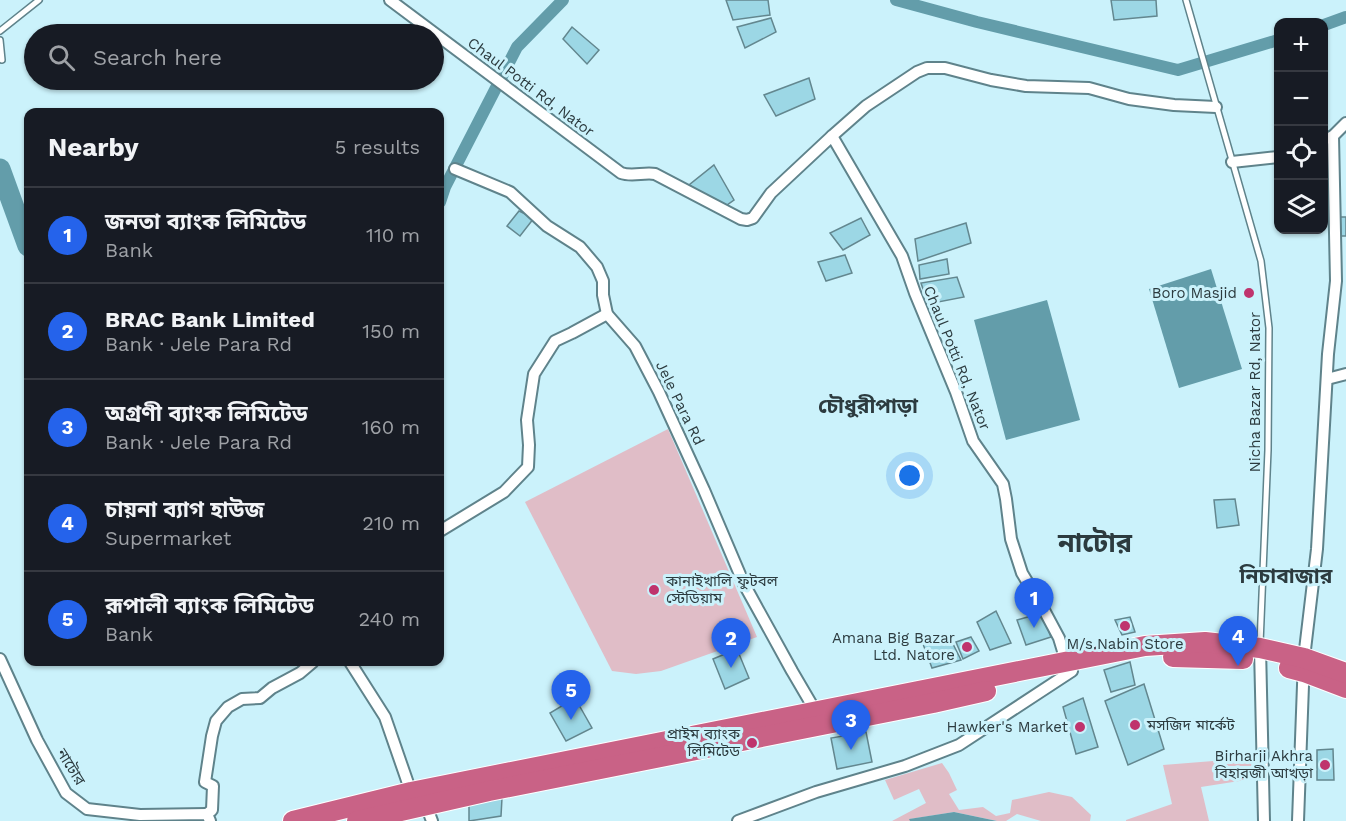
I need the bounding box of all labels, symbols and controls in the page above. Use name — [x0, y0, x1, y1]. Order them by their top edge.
map controls — [1274, 18, 1328, 234]
button: + — [1274, 18, 1328, 72]
search box — [24, 24, 444, 90]
street label: Chaul Potti Rd, Nator — [464, 34, 598, 140]
icon: search — [45, 41, 78, 74]
text: Search here — [93, 45, 222, 70]
button: − — [1274, 72, 1328, 126]
button: locate — [1274, 126, 1328, 180]
text: Nearby — [48, 132, 139, 162]
text: 5 results — [335, 135, 420, 159]
button: layers — [1274, 180, 1328, 234]
text: জনতা ব্যাংক লিমিটেড — [105, 209, 306, 234]
text: 1 — [63, 223, 72, 247]
text: 110 m — [366, 223, 420, 247]
text: Bank — [105, 238, 153, 262]
street label: Chaul Potti Rd, Nator — [920, 283, 994, 433]
place label: Boro Masjid — [1152, 284, 1237, 302]
marker: Boro Masjid — [1242, 286, 1256, 300]
text: BRAC Bank Limited — [105, 307, 315, 332]
street label: Nicha Bazar Rd, Nator — [1246, 312, 1264, 472]
text: 2 — [62, 319, 73, 343]
text: 150 m — [362, 319, 420, 343]
text: Bank · Jele Para Rd — [105, 332, 292, 356]
street label: Jele Para Rd — [652, 358, 708, 448]
district label: চৌধুরীপাড়া — [818, 393, 919, 418]
text: অগ্রণী ব্যাংক লিমিটেড — [105, 401, 308, 426]
text: 3 — [62, 415, 73, 439]
text: 160 m — [362, 415, 420, 439]
text: Bank · Jele Para Rd — [105, 430, 292, 454]
your location — [895, 461, 924, 490]
text: চায়না ব্যাগ হাউজ — [105, 497, 264, 522]
text: 4 — [61, 511, 74, 535]
text: 210 m — [362, 511, 420, 535]
text: Supermarket — [105, 526, 231, 550]
district label: নাটোর — [1057, 527, 1133, 559]
district label: নিচাবাজার — [1239, 563, 1333, 588]
place label: কানাইখালি ফুটবল স্টেডিয়াম — [665, 572, 779, 607]
pin: 1 — [1014, 578, 1054, 628]
marker: কানাইখালি ফুটবল স্টেডিয়াম — [647, 583, 661, 597]
text: রূপালী ব্যাংক লিমিটেড — [105, 593, 314, 618]
text: 5 — [62, 607, 73, 631]
text: 240 m — [358, 607, 420, 631]
pin: 4 — [1218, 616, 1258, 666]
pin: 2 — [712, 618, 750, 668]
marker: M/s.Nabin Store — [1118, 619, 1132, 633]
text: Bank — [105, 622, 153, 646]
place label: Amana Big Bazar Ltd. Natore — [832, 629, 955, 664]
place label: M/s.Nabin Store — [1066, 635, 1184, 653]
marker: Amana Big Bazar Ltd. Natore — [960, 640, 974, 654]
pin: 5 — [552, 670, 590, 720]
pin: 3 — [832, 700, 870, 750]
place label: মসজিদ মার্কেট — [1146, 716, 1236, 734]
place label: Hawker's Market — [947, 718, 1069, 736]
marker: মসজিদ মার্কেট — [1128, 718, 1142, 732]
marker: Hawker's Market — [1073, 720, 1087, 734]
place label: প্রাইম ব্যাংক লিমিটেড — [667, 725, 741, 760]
marker: প্রাইম ব্যাংক লিমিটেড — [745, 736, 759, 750]
street label: নাটোর — [52, 745, 90, 789]
place label: Birharji Akhra বিহারজী আখড়া — [1214, 747, 1314, 782]
marker: Birharji Akhra বিহারজী আখড়া — [1318, 758, 1332, 772]

